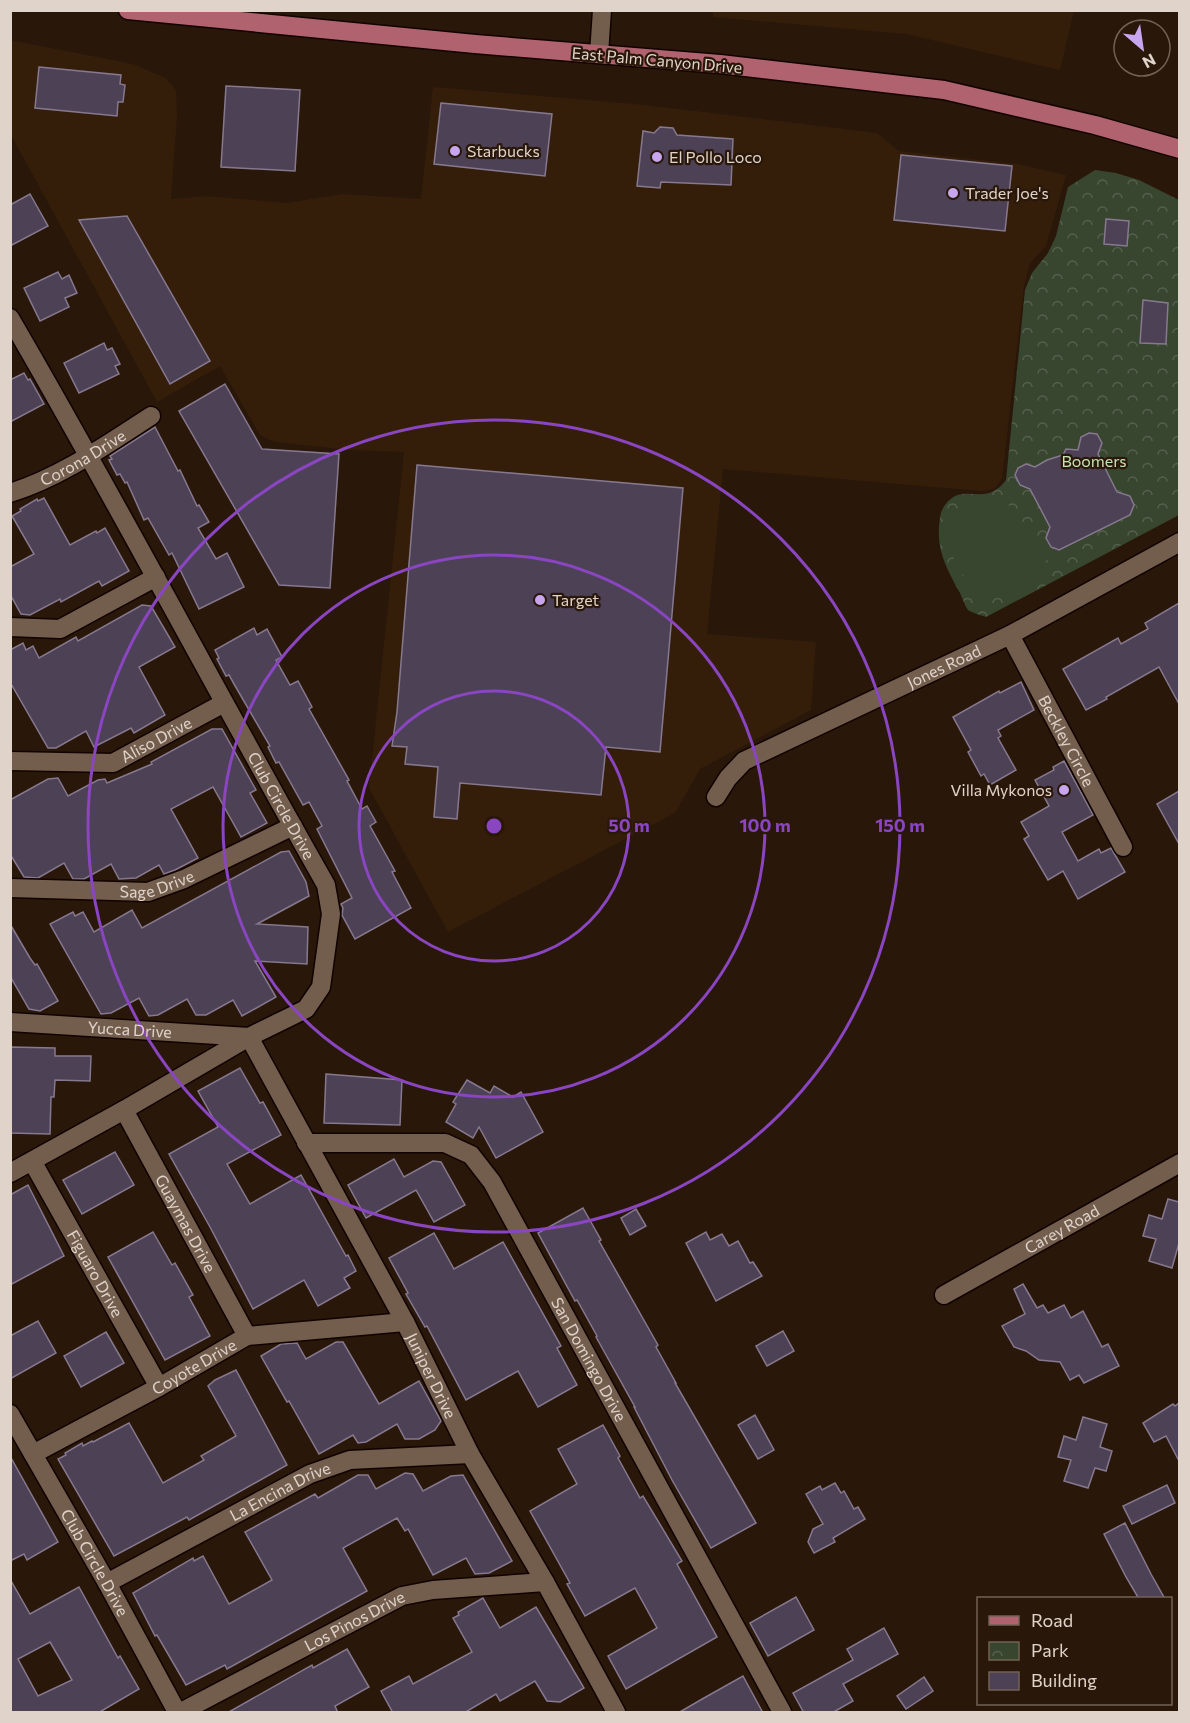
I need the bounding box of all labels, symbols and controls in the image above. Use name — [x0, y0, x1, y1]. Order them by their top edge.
north arrow — [1112, 18, 1172, 78]
street label: East Palm Canyon Drive — [571, 43, 743, 76]
text: N — [1140, 50, 1159, 73]
place label: Starbucks — [467, 141, 540, 160]
marker: Starbucks — [448, 144, 462, 158]
place label: El Pollo Loco — [669, 147, 762, 166]
marker: El Pollo Loco — [650, 150, 664, 164]
place label: Trader Joe's — [965, 183, 1049, 202]
marker: Trader Joe's — [946, 186, 960, 200]
street label: Corona Drive — [37, 425, 129, 489]
park label: Boomers — [1061, 451, 1127, 470]
place label: Target — [552, 590, 599, 609]
marker: Target — [533, 593, 547, 607]
street label: Jones Road — [904, 640, 984, 691]
street label: Beckley Circle — [1035, 692, 1099, 790]
street label: Aliso Drive — [117, 712, 195, 766]
street label: Club Circle Drive — [244, 748, 319, 862]
place label: Villa Mykonos — [951, 780, 1052, 799]
marker: Villa Mykonos — [1057, 783, 1071, 797]
text: 50 m — [608, 814, 650, 836]
text: 100 m — [739, 814, 791, 836]
text: 150 m — [875, 814, 925, 836]
centre of rings — [484, 816, 504, 836]
street label: Sage Drive — [119, 866, 197, 901]
street label: Yucca Drive — [87, 1017, 173, 1041]
street label: Guaymas Drive — [152, 1171, 220, 1275]
street label: Carey Road — [1021, 1200, 1102, 1257]
street label: Figuaro Drive — [64, 1226, 128, 1320]
street label: San Domingo Drive — [548, 1294, 631, 1424]
street label: Juniper Drive — [403, 1329, 461, 1421]
street label: Coyote Drive — [148, 1334, 239, 1398]
street label: La Encina Drive — [226, 1458, 333, 1524]
street label: Club Circle Drive — [57, 1505, 133, 1619]
street label: Los Pinos Drive — [301, 1586, 408, 1655]
legend — [977, 1597, 1172, 1705]
text: Road — [1031, 1609, 1073, 1631]
text: Park — [1031, 1639, 1069, 1661]
text: Building — [1031, 1669, 1097, 1691]

